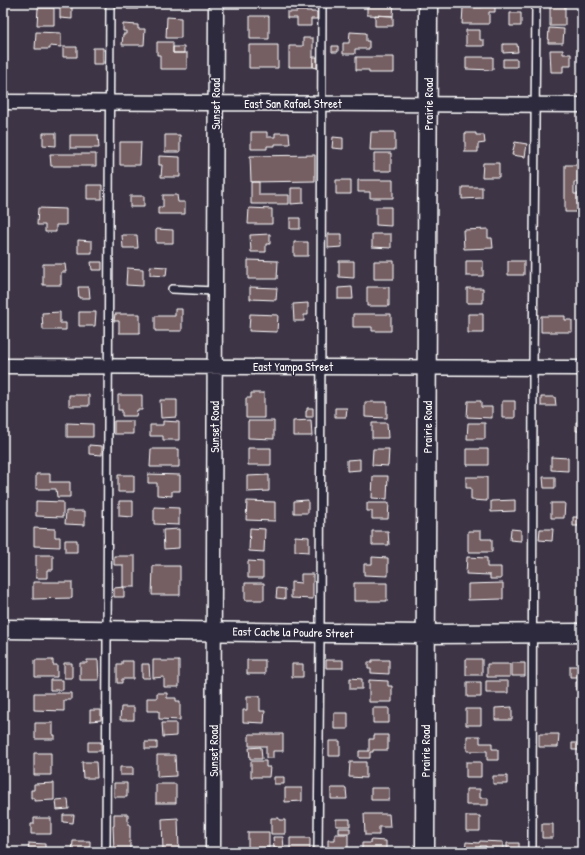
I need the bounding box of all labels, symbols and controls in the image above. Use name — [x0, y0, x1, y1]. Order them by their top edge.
street label: Sunset Road — [207, 78, 224, 130]
street label: Prairie Road — [420, 78, 437, 130]
street label: East San Rafael Street — [244, 95, 343, 112]
street label: East Yampa Street — [253, 358, 334, 375]
street label: Sunset Road — [206, 401, 223, 453]
street label: Prairie Road — [419, 401, 436, 453]
street label: East Cache la Poudre Street — [232, 622, 354, 642]
street label: Sunset Road — [205, 725, 222, 777]
street label: Prairie Road — [417, 725, 434, 777]

